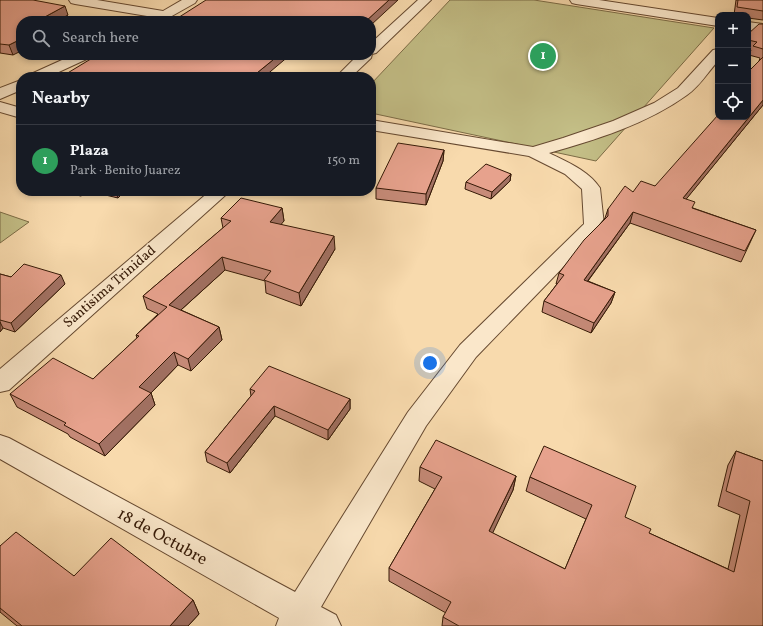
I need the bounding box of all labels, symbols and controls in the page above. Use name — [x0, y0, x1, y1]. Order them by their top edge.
map controls — [715, 12, 751, 120]
button: + — [715, 12, 751, 48]
search box — [16, 16, 376, 60]
icon: search — [30, 27, 52, 49]
text: Search here — [62, 28, 139, 49]
pin: 1 — [530, 41, 556, 71]
button: − — [715, 48, 751, 84]
button: locate — [715, 84, 751, 120]
text: Nearby — [32, 87, 90, 110]
text: Plaza — [70, 141, 109, 162]
text: 1 — [42, 152, 48, 170]
text: 150 m — [327, 152, 360, 170]
text: Park · Benito Juarez — [70, 162, 180, 180]
street label: Santisima Trinidad — [60, 241, 161, 333]
your location — [420, 353, 440, 373]
street label: 18 de Octubre — [113, 503, 211, 571]

